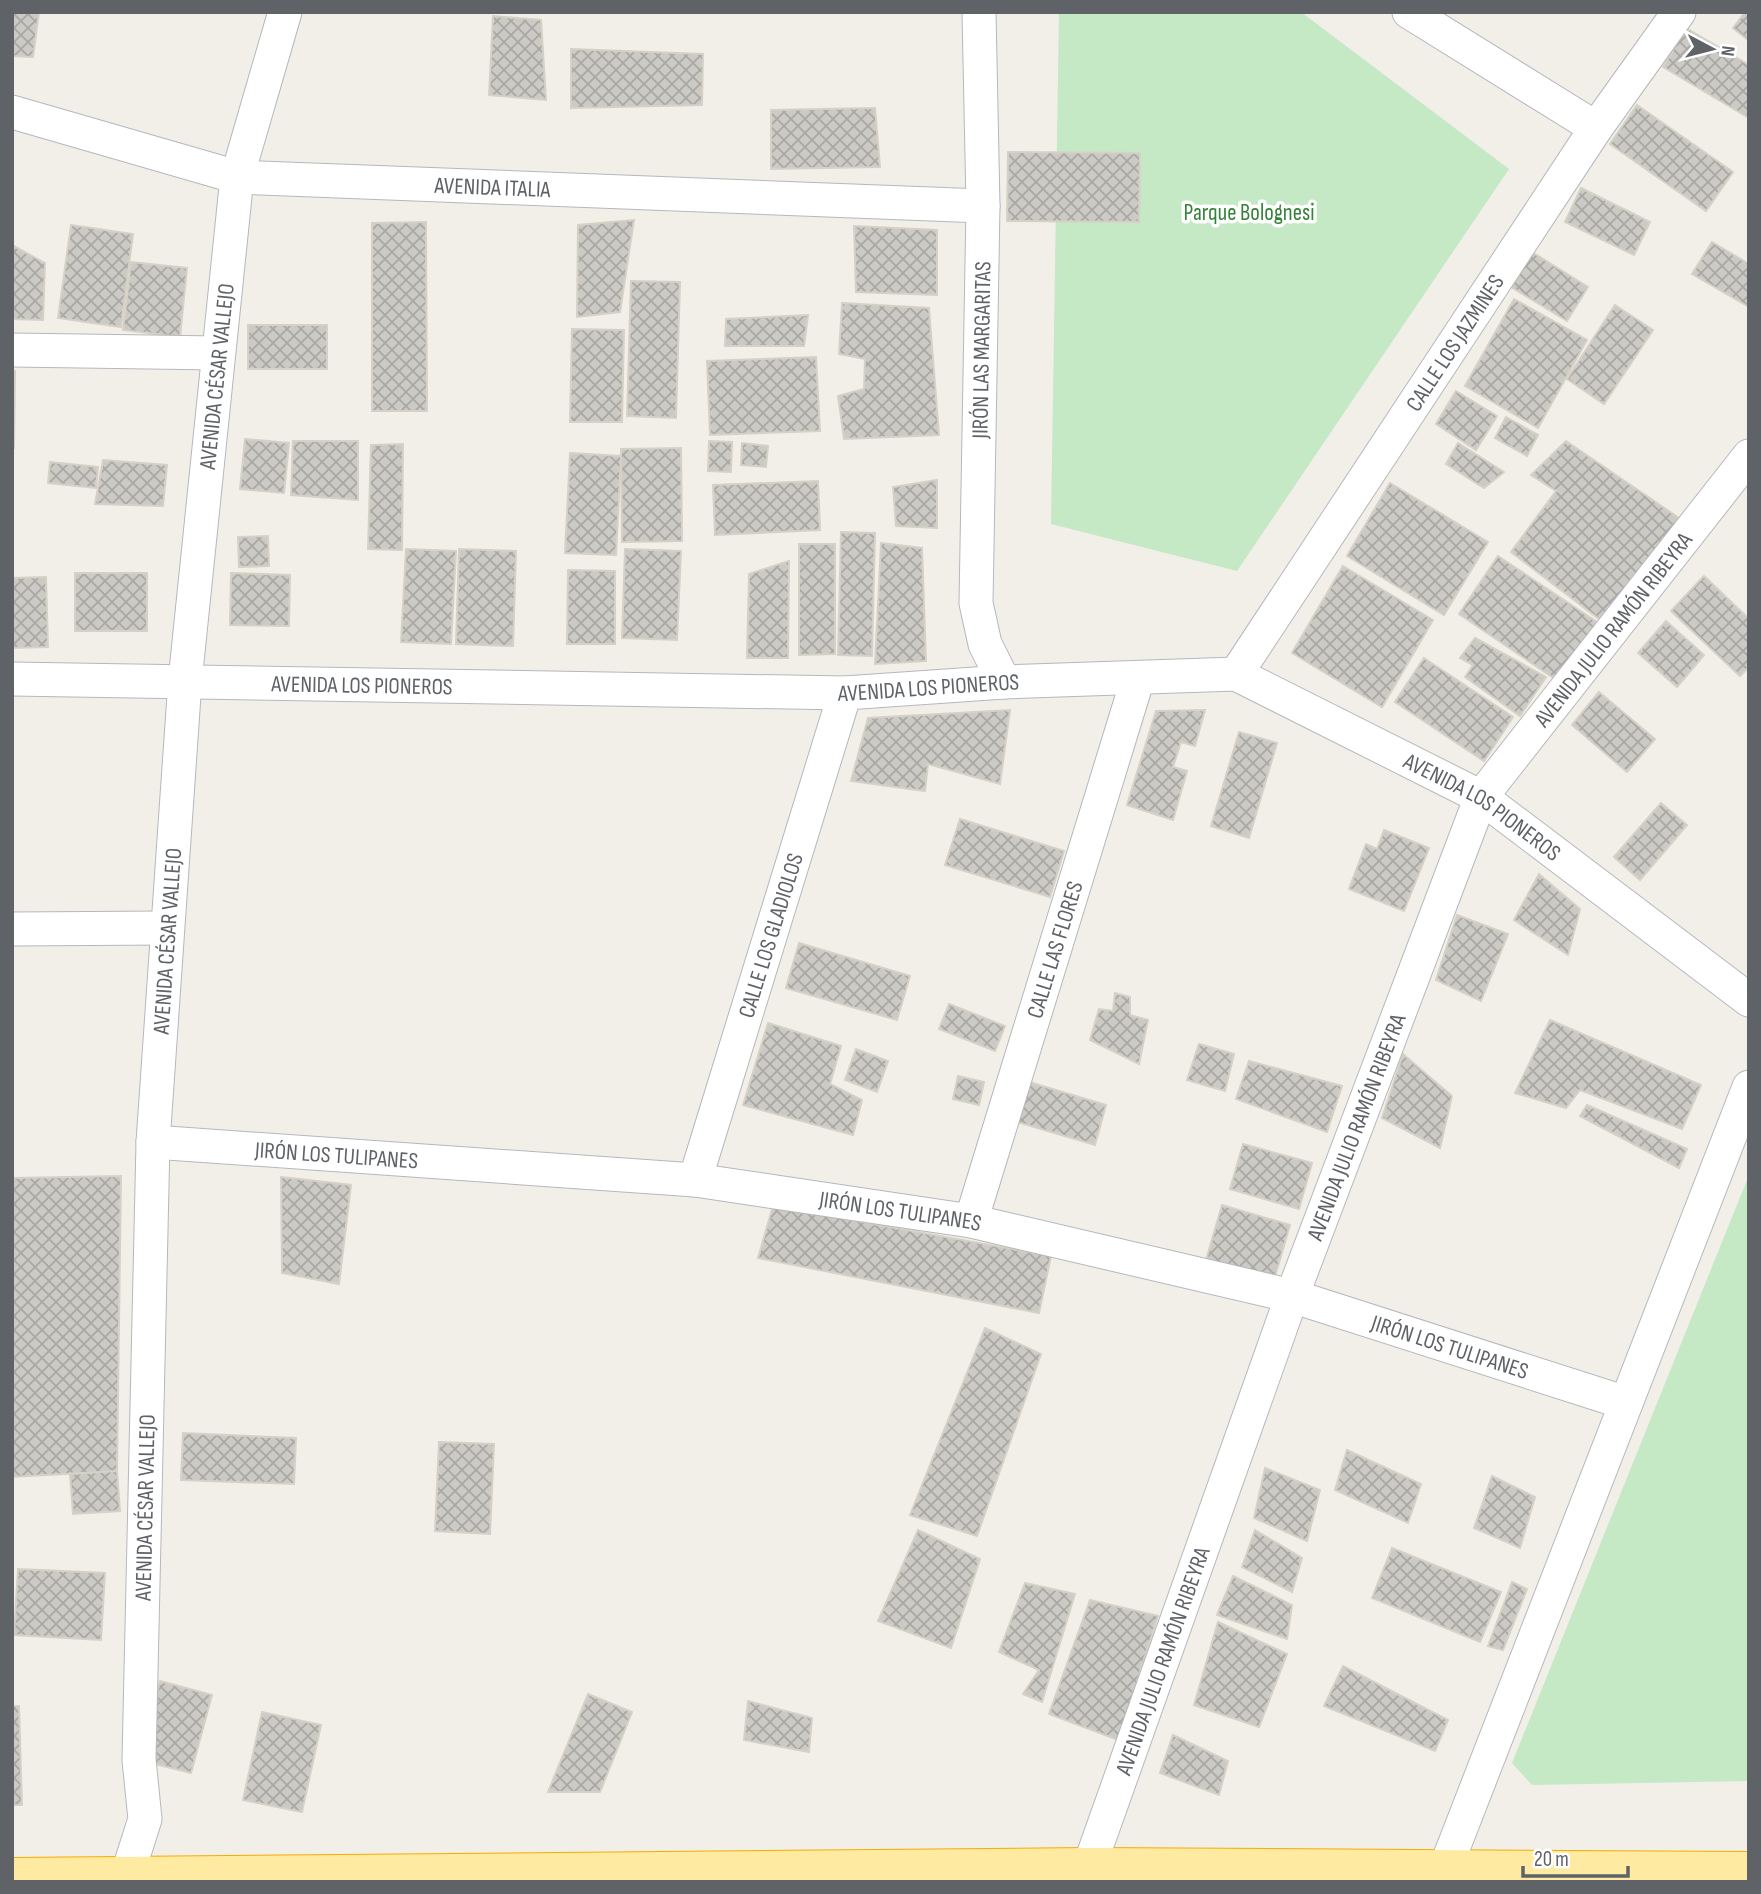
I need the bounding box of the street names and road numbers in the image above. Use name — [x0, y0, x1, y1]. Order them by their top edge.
street label: AVENIDA ITALIA — [433, 172, 551, 204]
street label: JIRÓN LAS MARGARITAS — [966, 261, 998, 440]
street label: CALLE LOS JAZMINES — [1400, 269, 1511, 417]
street label: AVENIDA CÉSAR VALLEJO — [194, 282, 241, 472]
street label: AVENIDA JULIO RAMÓN RIBEYRA — [1528, 527, 1699, 734]
street label: AVENIDA LOS PIONEROS — [837, 668, 1020, 708]
street label: AVENIDA LOS PIONEROS — [270, 670, 453, 701]
street label: AVENIDA LOS PIONEROS — [1398, 747, 1566, 867]
street label: AVENIDA CÉSAR VALLEJO — [147, 847, 188, 1036]
street label: CALLE LOS GLADIOLOS — [733, 850, 810, 1021]
street label: CALLE LAS FLORES — [1021, 878, 1090, 1022]
street label: AVENIDA JULIO RAMÓN RIBEYRA — [1301, 1010, 1413, 1245]
street label: JIRÓN LOS TULIPANES — [253, 1136, 419, 1176]
street label: JIRÓN LOS TULIPANES — [816, 1185, 984, 1238]
street label: JIRÓN LOS TULIPANES — [1367, 1309, 1532, 1386]
street label: AVENIDA CÉSAR VALLEJO — [130, 1414, 162, 1602]
street label: AVENIDA JULIO RAMÓN RIBEYRA — [1110, 1543, 1217, 1780]

